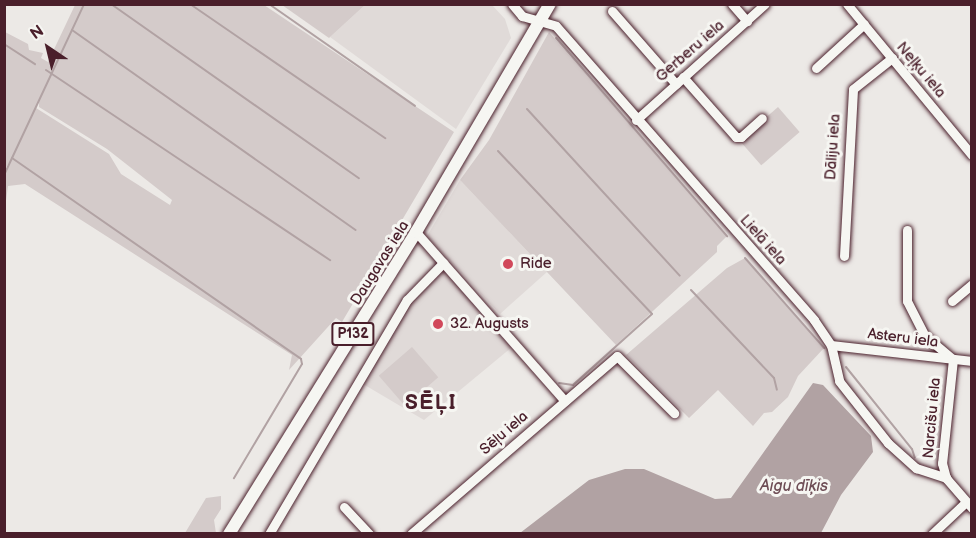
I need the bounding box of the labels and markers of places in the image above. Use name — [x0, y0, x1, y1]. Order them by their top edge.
place label: Ride — [520, 255, 552, 273]
marker: Ride — [501, 257, 515, 271]
place label: 32. Augusts — [450, 315, 529, 333]
marker: 32. Augusts — [431, 317, 445, 331]

